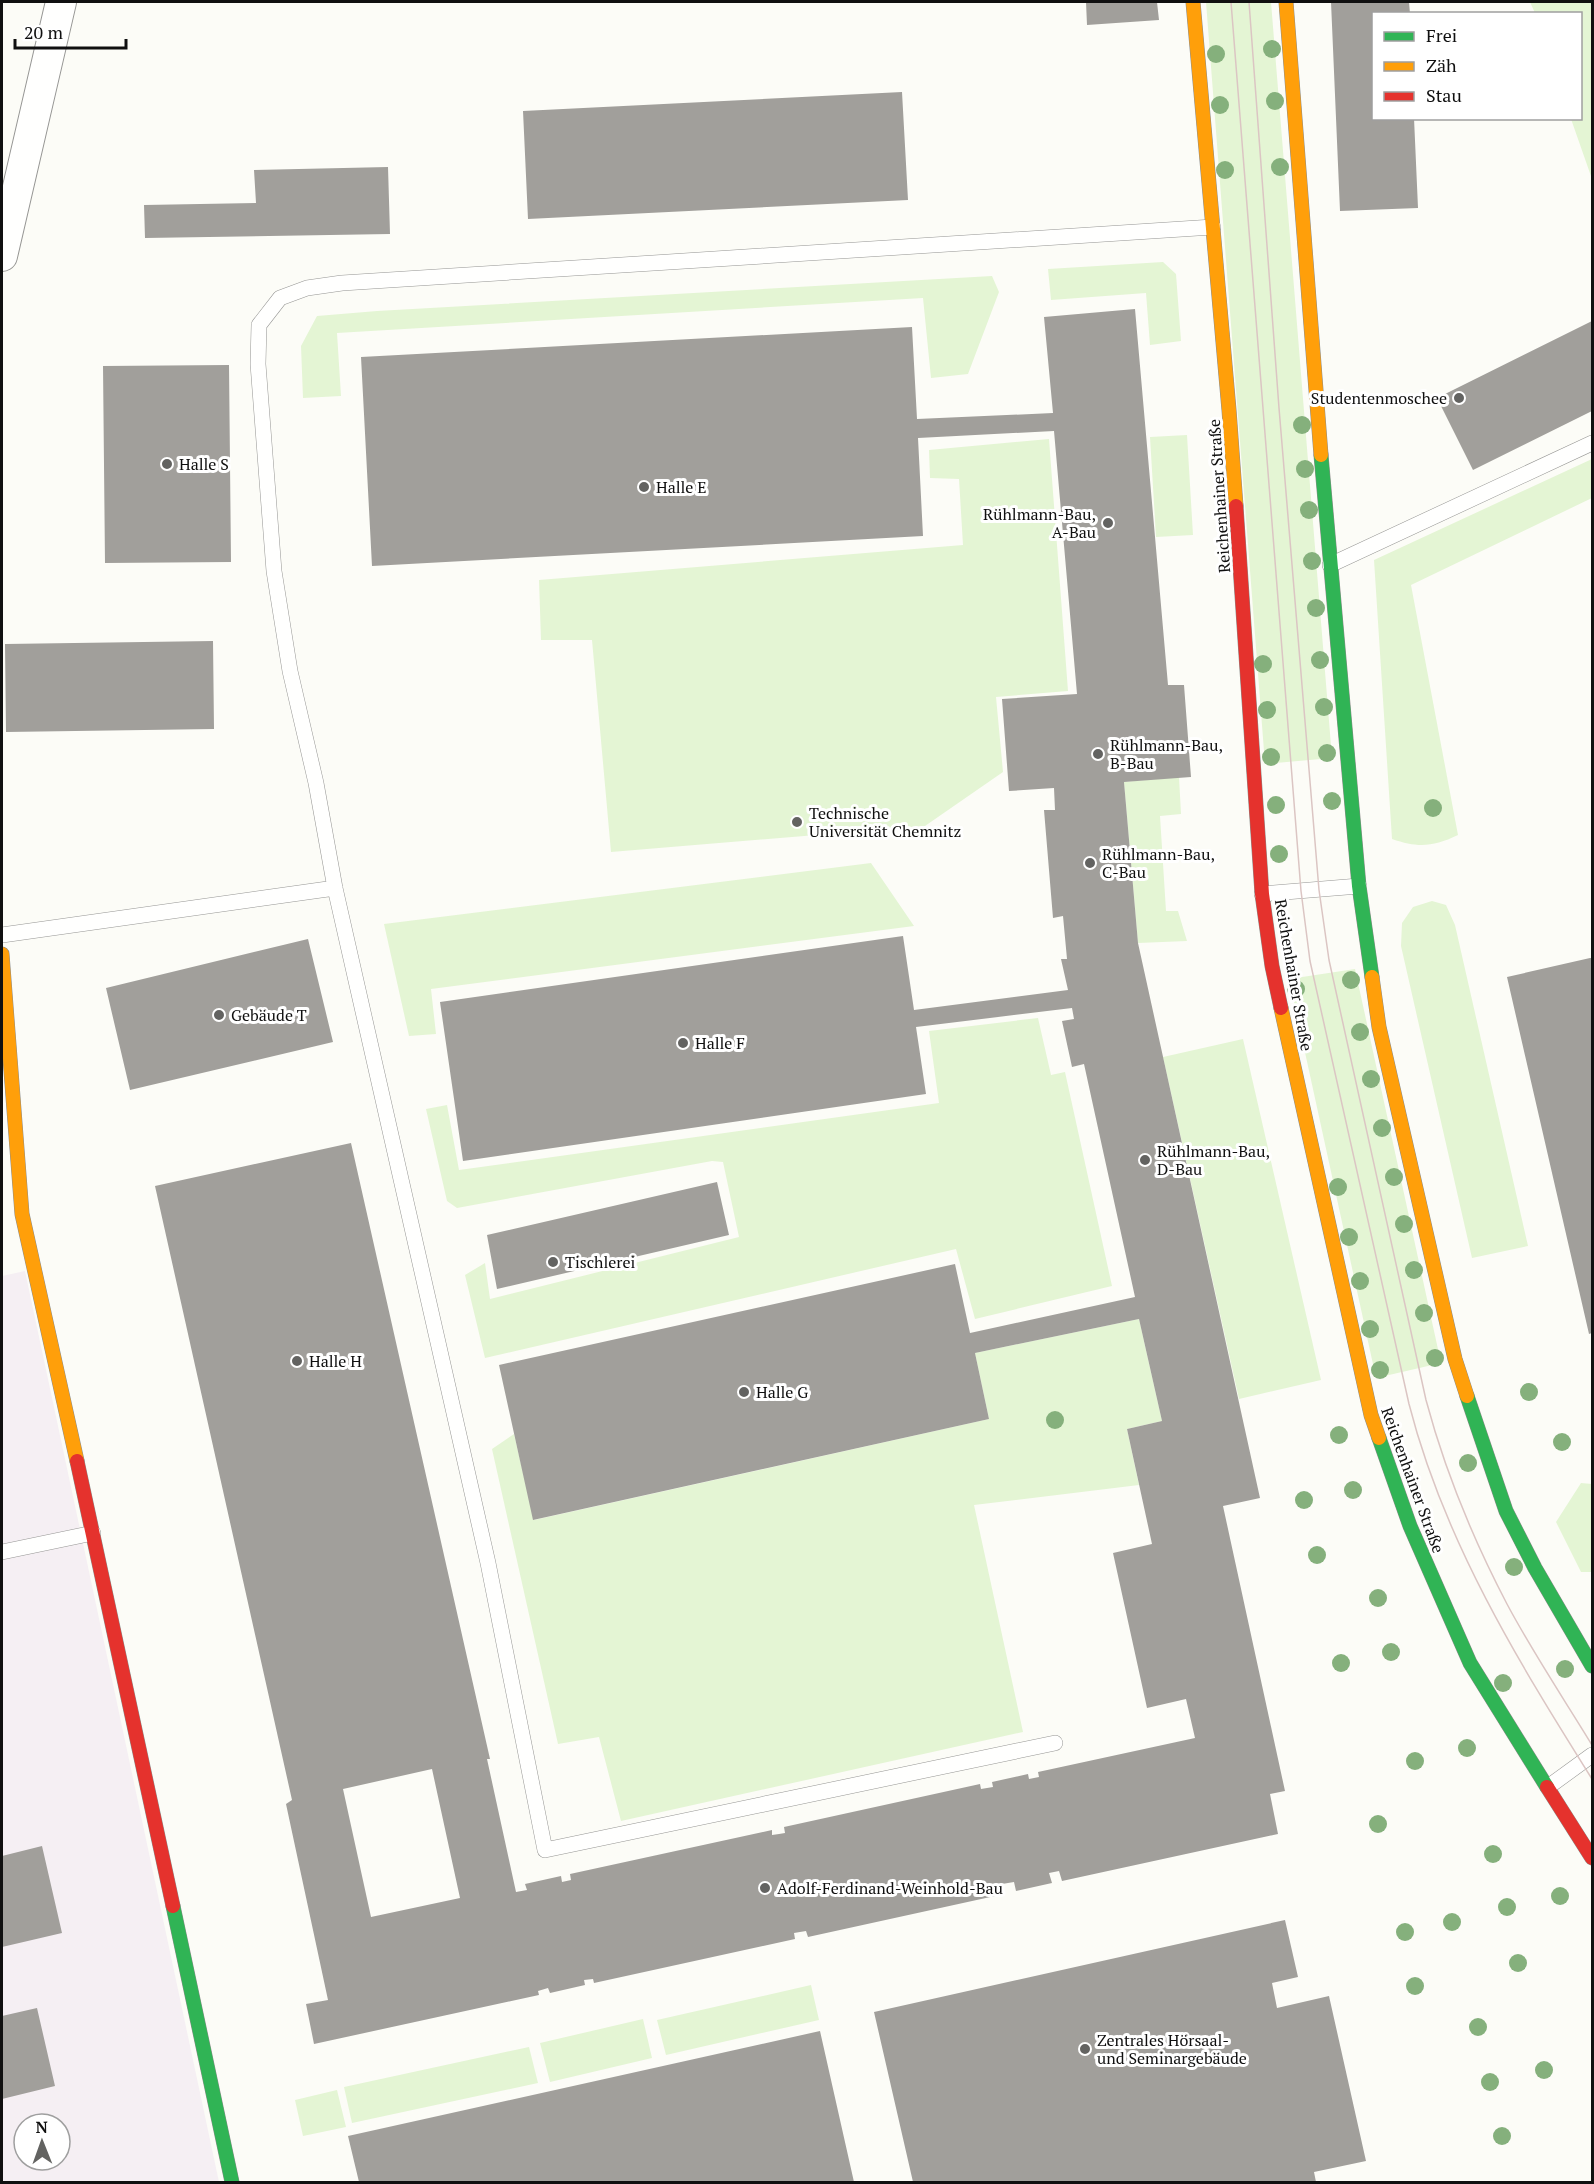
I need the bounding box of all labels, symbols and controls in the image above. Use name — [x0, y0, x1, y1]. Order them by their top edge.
scale bar — [15, 12, 126, 50]
legend — [1372, 12, 1582, 120]
text: 20 m — [24, 20, 64, 44]
text: Frei — [1426, 23, 1457, 47]
text: Zäh — [1426, 53, 1457, 77]
text: Stau — [1426, 83, 1462, 107]
place label: Studentenmoschee — [1311, 387, 1447, 409]
marker: Studentenmoschee — [1452, 391, 1466, 405]
street label: Reichenhainer Straße — [1203, 418, 1235, 574]
place label: Halle S — [179, 453, 229, 475]
marker: Halle S — [160, 457, 174, 471]
place label: Halle E — [656, 476, 707, 498]
marker: Halle E — [637, 480, 651, 494]
place label: Rühlmann-Bau, A-Bau — [983, 503, 1096, 543]
marker: Rühlmann-Bau, A-Bau — [1101, 516, 1115, 530]
place label: Rühlmann-Bau, B-Bau — [1110, 734, 1223, 774]
marker: Rühlmann-Bau, B-Bau — [1091, 747, 1105, 761]
place label: Technische Universität Chemnitz — [809, 802, 961, 842]
marker: Technische Universität Chemnitz — [790, 815, 804, 829]
place label: Rühlmann-Bau, C-Bau — [1102, 843, 1215, 883]
marker: Rühlmann-Bau, C-Bau — [1083, 856, 1097, 870]
street label: Reichenhainer Straße — [1270, 897, 1318, 1053]
place label: Gebäude T — [231, 1004, 307, 1026]
marker: Gebäude T — [212, 1008, 226, 1022]
place label: Halle F — [695, 1032, 745, 1054]
marker: Halle F — [676, 1036, 690, 1050]
place label: Rühlmann-Bau, D-Bau — [1157, 1140, 1270, 1180]
marker: Rühlmann-Bau, D-Bau — [1138, 1153, 1152, 1167]
place label: Tischlerei — [565, 1251, 636, 1273]
marker: Tischlerei — [546, 1255, 560, 1269]
place label: Halle H — [309, 1350, 362, 1372]
marker: Halle H — [290, 1354, 304, 1368]
place label: Halle G — [756, 1381, 808, 1403]
marker: Halle G — [737, 1385, 751, 1399]
street label: Reichenhainer Straße — [1376, 1404, 1450, 1556]
place label: Adolf-Ferdinand-Weinhold-Bau — [777, 1877, 1003, 1899]
marker: Adolf-Ferdinand-Weinhold-Bau — [758, 1881, 772, 1895]
place label: Zentrales Hörsaal- und Seminargebäude — [1097, 2029, 1247, 2069]
marker: Zentrales Hörsaal- und Seminargebäude — [1078, 2042, 1092, 2056]
north arrow — [12, 2112, 72, 2172]
text: N — [35, 2116, 48, 2138]

